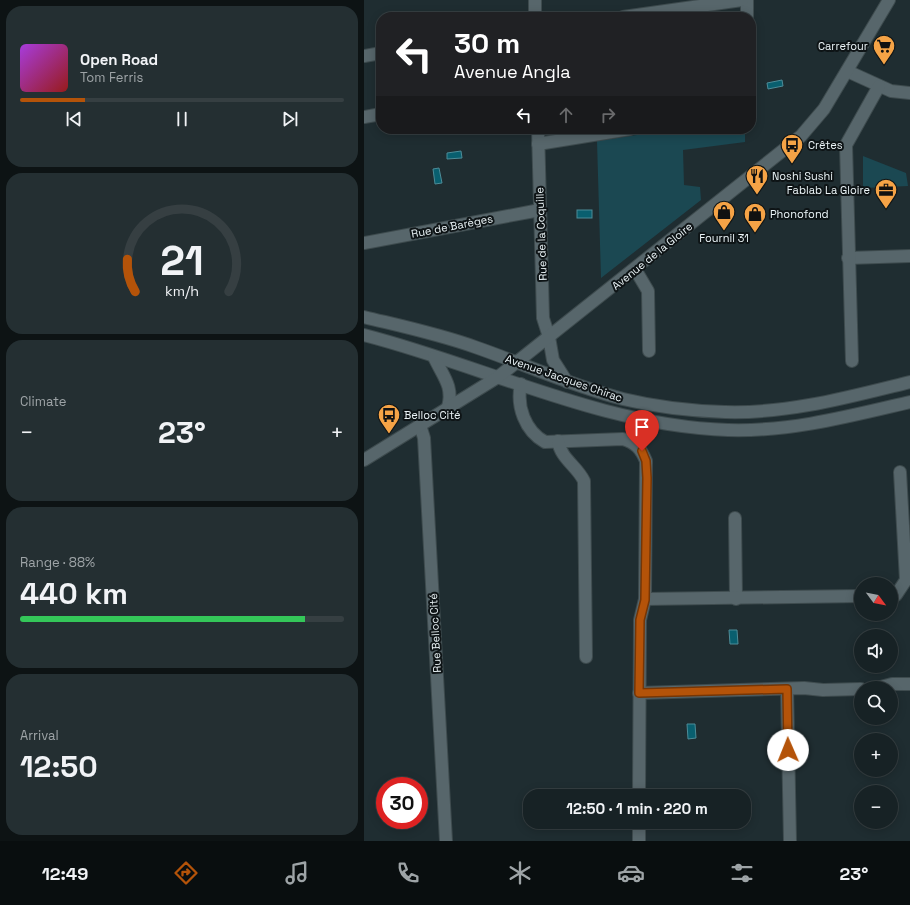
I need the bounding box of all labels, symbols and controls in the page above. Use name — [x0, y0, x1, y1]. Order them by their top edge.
text: 30 m — [454, 25, 520, 61]
icon: left — [388, 28, 440, 80]
supermarket icon: Carrefour — [871, 33, 897, 66]
place label: Carrefour — [818, 39, 868, 53]
text: Open Road — [80, 50, 158, 69]
text: Avenue Angla — [454, 60, 571, 83]
text: Tom Ferris — [80, 69, 143, 86]
icon: left — [513, 104, 535, 126]
icon: ahead — [555, 104, 577, 126]
icon: right — [597, 104, 619, 126]
icon: previous — [63, 108, 85, 130]
icon: pause — [171, 108, 193, 130]
icon: next — [279, 108, 301, 130]
bus stop icon: Crêtes — [779, 132, 805, 165]
place label: Crêtes — [808, 138, 843, 152]
restaurant icon: Noshi Sushi — [744, 163, 770, 196]
place label: Noshi Sushi — [772, 169, 833, 183]
office icon: Fablab La Gloire — [873, 177, 899, 210]
place label: Fablab La Gloire — [787, 183, 870, 197]
street label: Rue de la Coquille — [532, 187, 550, 281]
shop icon: Fournil 31 — [711, 199, 737, 232]
shop icon: Phonofond — [742, 201, 768, 234]
place label: Phonofond — [770, 207, 829, 221]
street label: Rue de Barèges — [410, 211, 494, 241]
street label: Avenue de la Gloire — [609, 219, 695, 293]
place label: Fournil 31 — [699, 231, 749, 245]
text: 21 — [160, 233, 204, 286]
text: km/h — [165, 281, 199, 299]
street label: Avenue Jacques Chirac — [504, 351, 624, 405]
text: Climate — [20, 393, 66, 410]
bus stop icon: Belloc Cité — [376, 402, 402, 435]
place label: Belloc Cité — [404, 408, 461, 422]
pin — [625, 410, 659, 451]
text: 23° — [158, 413, 206, 452]
icon: arrive — [631, 416, 653, 438]
text: − — [20, 418, 34, 446]
text: + — [330, 418, 344, 446]
text: Range · 88% — [20, 554, 95, 571]
text: 440 km — [20, 574, 128, 613]
north arrow — [854, 577, 898, 621]
map controls — [854, 577, 898, 829]
street label: Rue Belloc Cité — [426, 593, 444, 673]
button: sound — [854, 629, 898, 673]
button: search — [854, 681, 898, 725]
text: Arrival — [20, 727, 59, 744]
position arrow — [767, 729, 809, 771]
button: + — [854, 733, 898, 777]
text: 12:50 — [20, 747, 98, 786]
speed limit sign: 30 — [376, 777, 428, 829]
button: − — [854, 785, 898, 829]
text: 12:50 · 1 min · 220 m — [566, 799, 708, 818]
icon: directions — [172, 859, 200, 887]
icon: music — [283, 859, 311, 887]
icon: phone — [394, 859, 422, 887]
icon: climate — [506, 859, 534, 887]
icon: car — [617, 859, 645, 887]
icon: filters — [728, 859, 756, 887]
text: 12:49 — [42, 862, 88, 885]
text: 23° — [840, 862, 868, 885]

